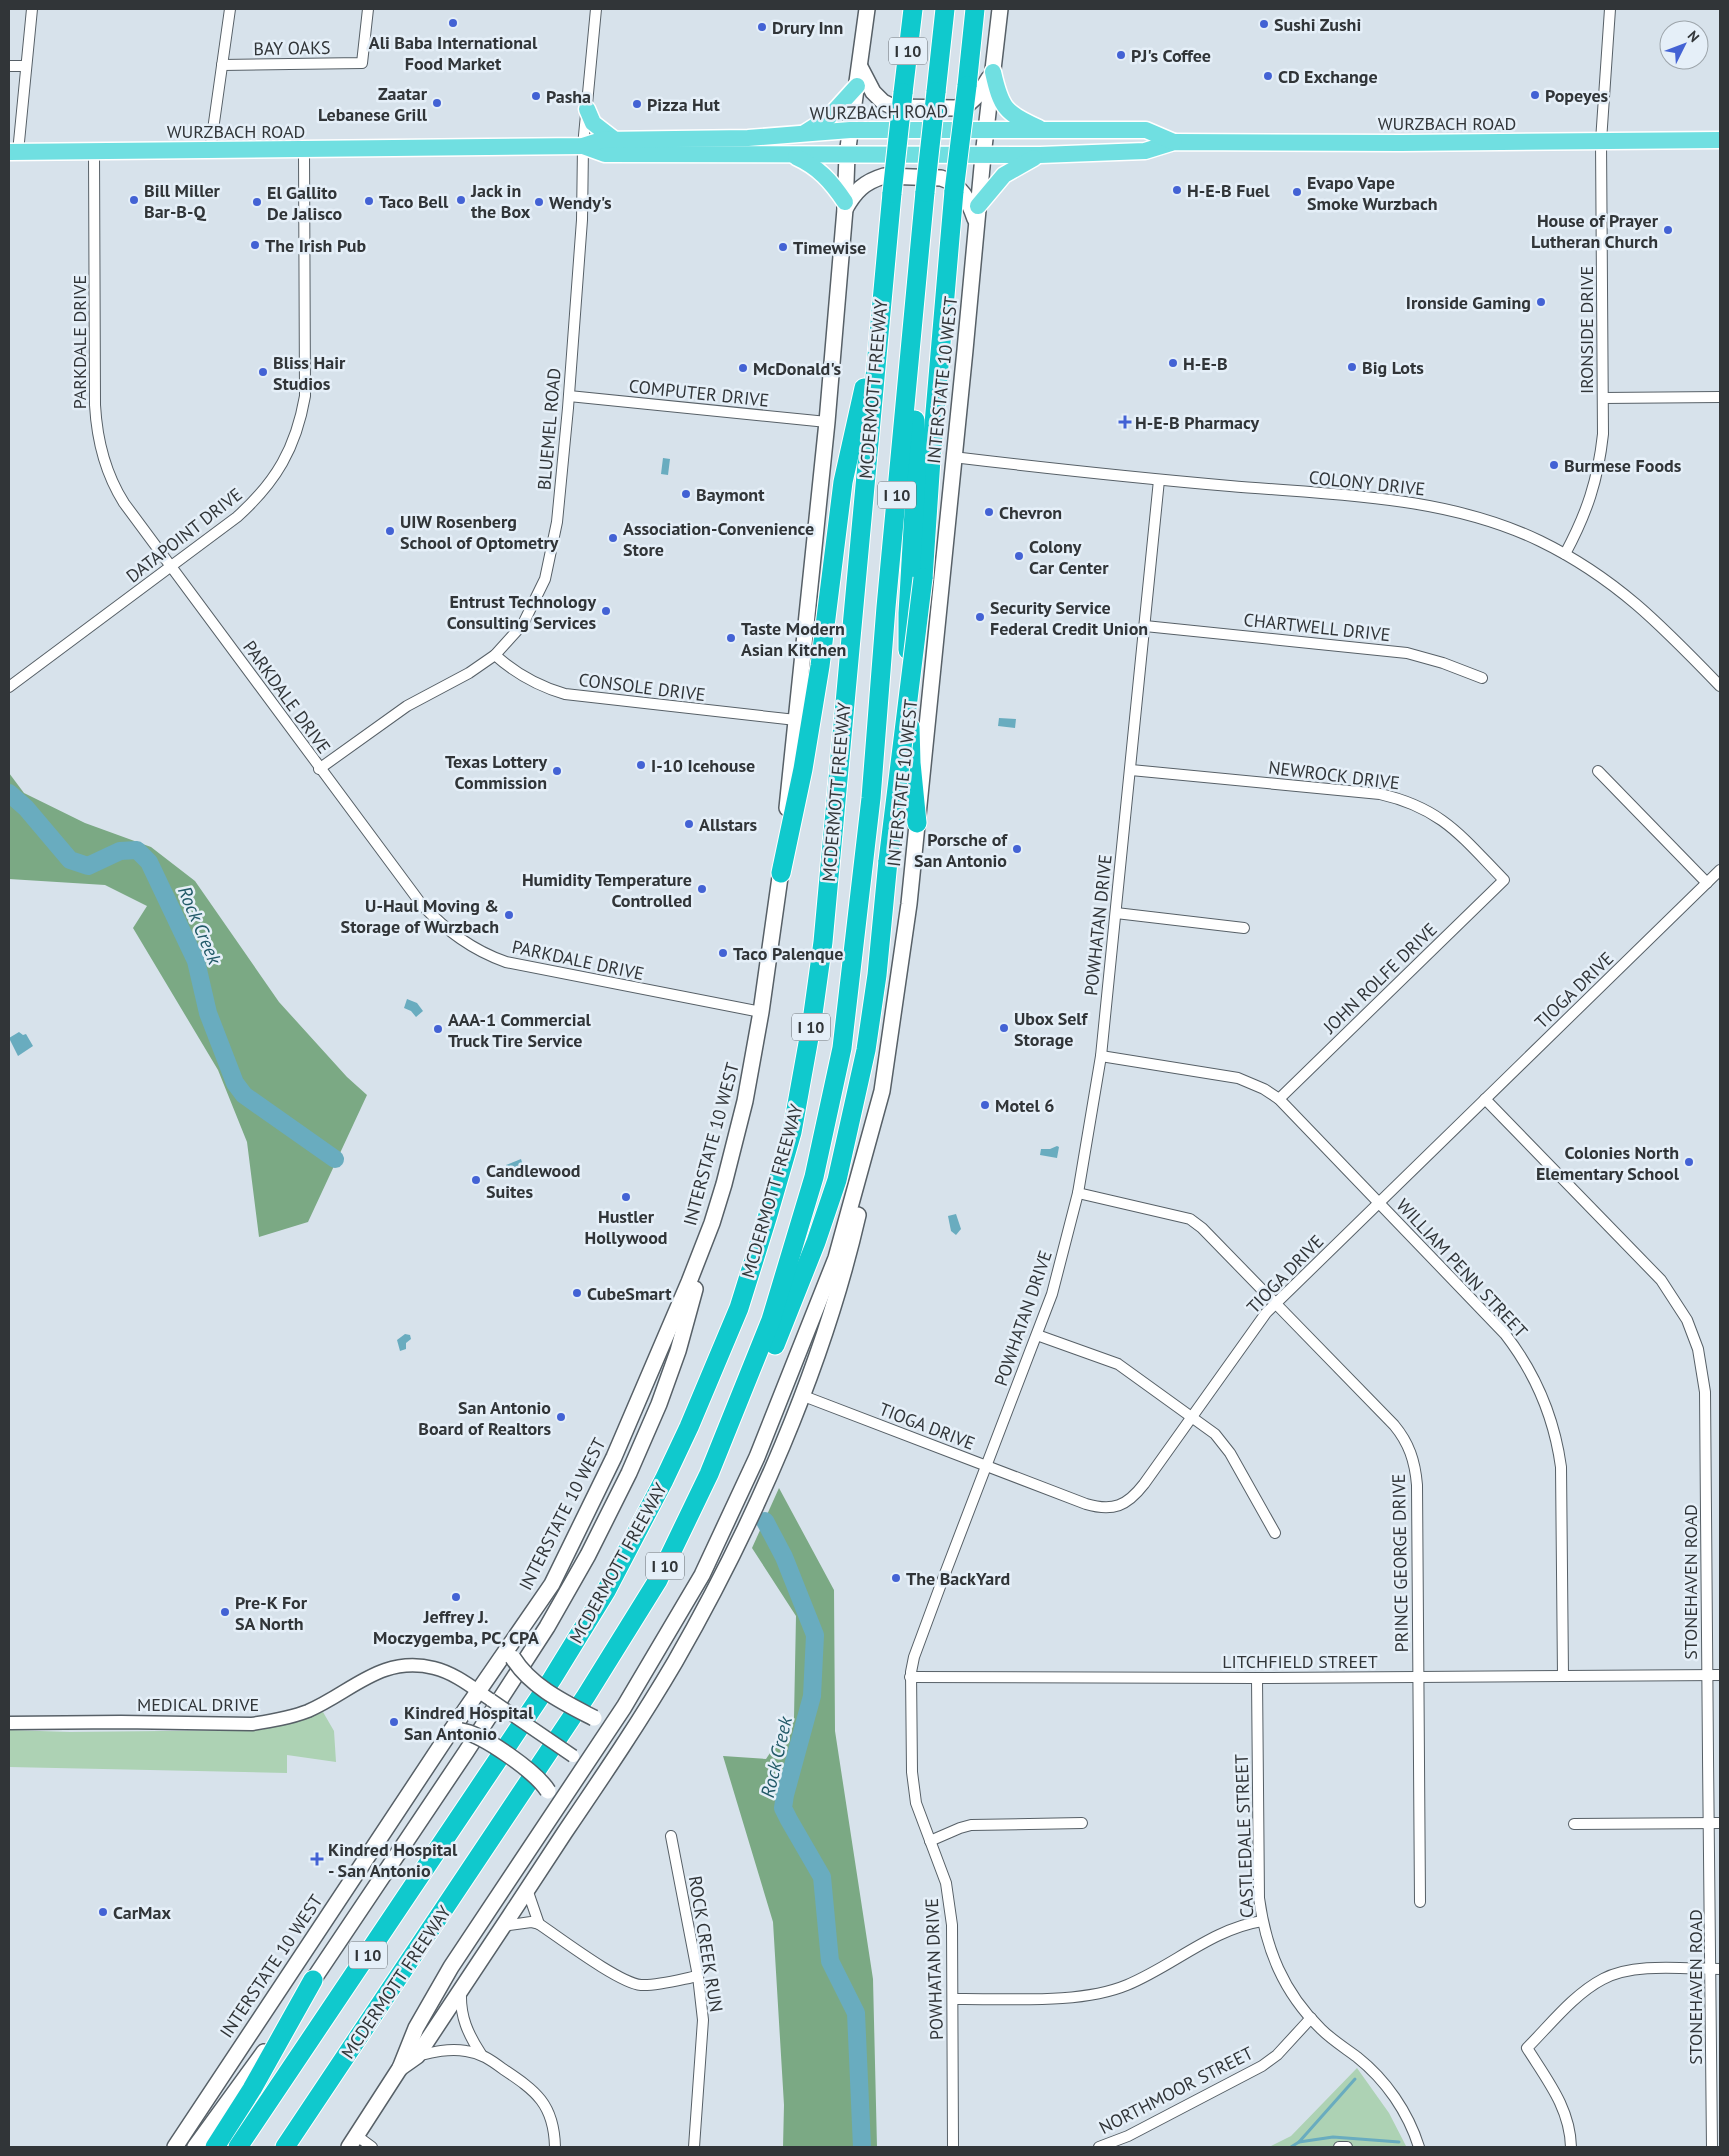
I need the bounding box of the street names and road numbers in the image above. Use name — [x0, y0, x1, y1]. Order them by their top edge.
street label: BAY OAKS — [253, 36, 331, 60]
road number: I 10 — [889, 37, 927, 64]
street label: WURZBACH ROAD — [810, 99, 948, 125]
street label: WURZBACH ROAD — [1378, 112, 1516, 135]
street label: WURZBACH ROAD — [167, 120, 305, 143]
street label: IRONSIDE DRIVE — [1575, 266, 1598, 394]
street label: PARKDALE DRIVE — [68, 275, 91, 409]
street label: INTERSTATE 10 WEST — [922, 295, 962, 465]
street label: MCDERMOTT FREEWAY — [854, 298, 892, 480]
street label: BLUEMEL ROAD — [532, 367, 566, 491]
street label: COMPUTER DRIVE — [628, 374, 770, 412]
street label: COLONY DRIVE — [1308, 465, 1426, 501]
road number: I 10 — [878, 482, 916, 508]
street label: DATAPOINT DRIVE — [121, 483, 247, 587]
street label: CHARTWELL DRIVE — [1243, 608, 1391, 646]
street label: PARKDALE DRIVE — [238, 636, 336, 758]
street label: CONSOLE DRIVE — [577, 668, 707, 706]
street label: INTERSTATE 10 WEST — [882, 698, 922, 868]
street label: MCDERMOTT FREEWAY — [817, 701, 855, 883]
street label: NEWROCK DRIVE — [1267, 756, 1401, 794]
street label: POWHATAN DRIVE — [1079, 853, 1117, 997]
street label: JOHN ROLFE DRIVE — [1318, 918, 1442, 1039]
street label: PARKDALE DRIVE — [510, 935, 646, 985]
street label: TIOGA DRIVE — [1530, 947, 1618, 1033]
road number: I 10 — [792, 1014, 830, 1040]
street label: INTERSTATE 10 WEST — [678, 1060, 744, 1228]
street label: MCDERMOTT FREEWAY — [736, 1101, 808, 1281]
street label: WILLIAM PENN STREET — [1392, 1194, 1532, 1342]
street label: TIOGA DRIVE — [1242, 1230, 1328, 1318]
street label: POWHATAN DRIVE — [989, 1247, 1057, 1389]
street label: TIOGA DRIVE — [876, 1397, 978, 1455]
street label: INTERSTATE 10 WEST — [514, 1434, 610, 1594]
street label: PRINCE GEORGE DRIVE — [1387, 1473, 1413, 1653]
street label: MCDERMOTT FREEWAY — [564, 1479, 672, 1647]
street label: STONEHAVEN ROAD — [1679, 1504, 1702, 1660]
road number: I 10 — [646, 1552, 684, 1580]
street label: LITCHFIELD STREET — [1222, 1650, 1378, 1673]
street label: MEDICAL DRIVE — [137, 1693, 259, 1716]
street label: CASTLEDALE STREET — [1230, 1754, 1258, 1918]
street label: ROCK CREEK RUN — [684, 1874, 728, 2014]
street label: INTERSTATE 10 WEST — [214, 1890, 328, 2042]
street label: POWHATAN DRIVE — [920, 1898, 948, 2040]
street label: MCDERMOTT FREEWAY — [336, 1901, 456, 2063]
street label: STONEHAVEN ROAD — [1684, 1909, 1707, 2065]
road number: I 10 — [349, 1942, 387, 1968]
street label: NORTHMOOR STREET — [1095, 2041, 1257, 2139]

